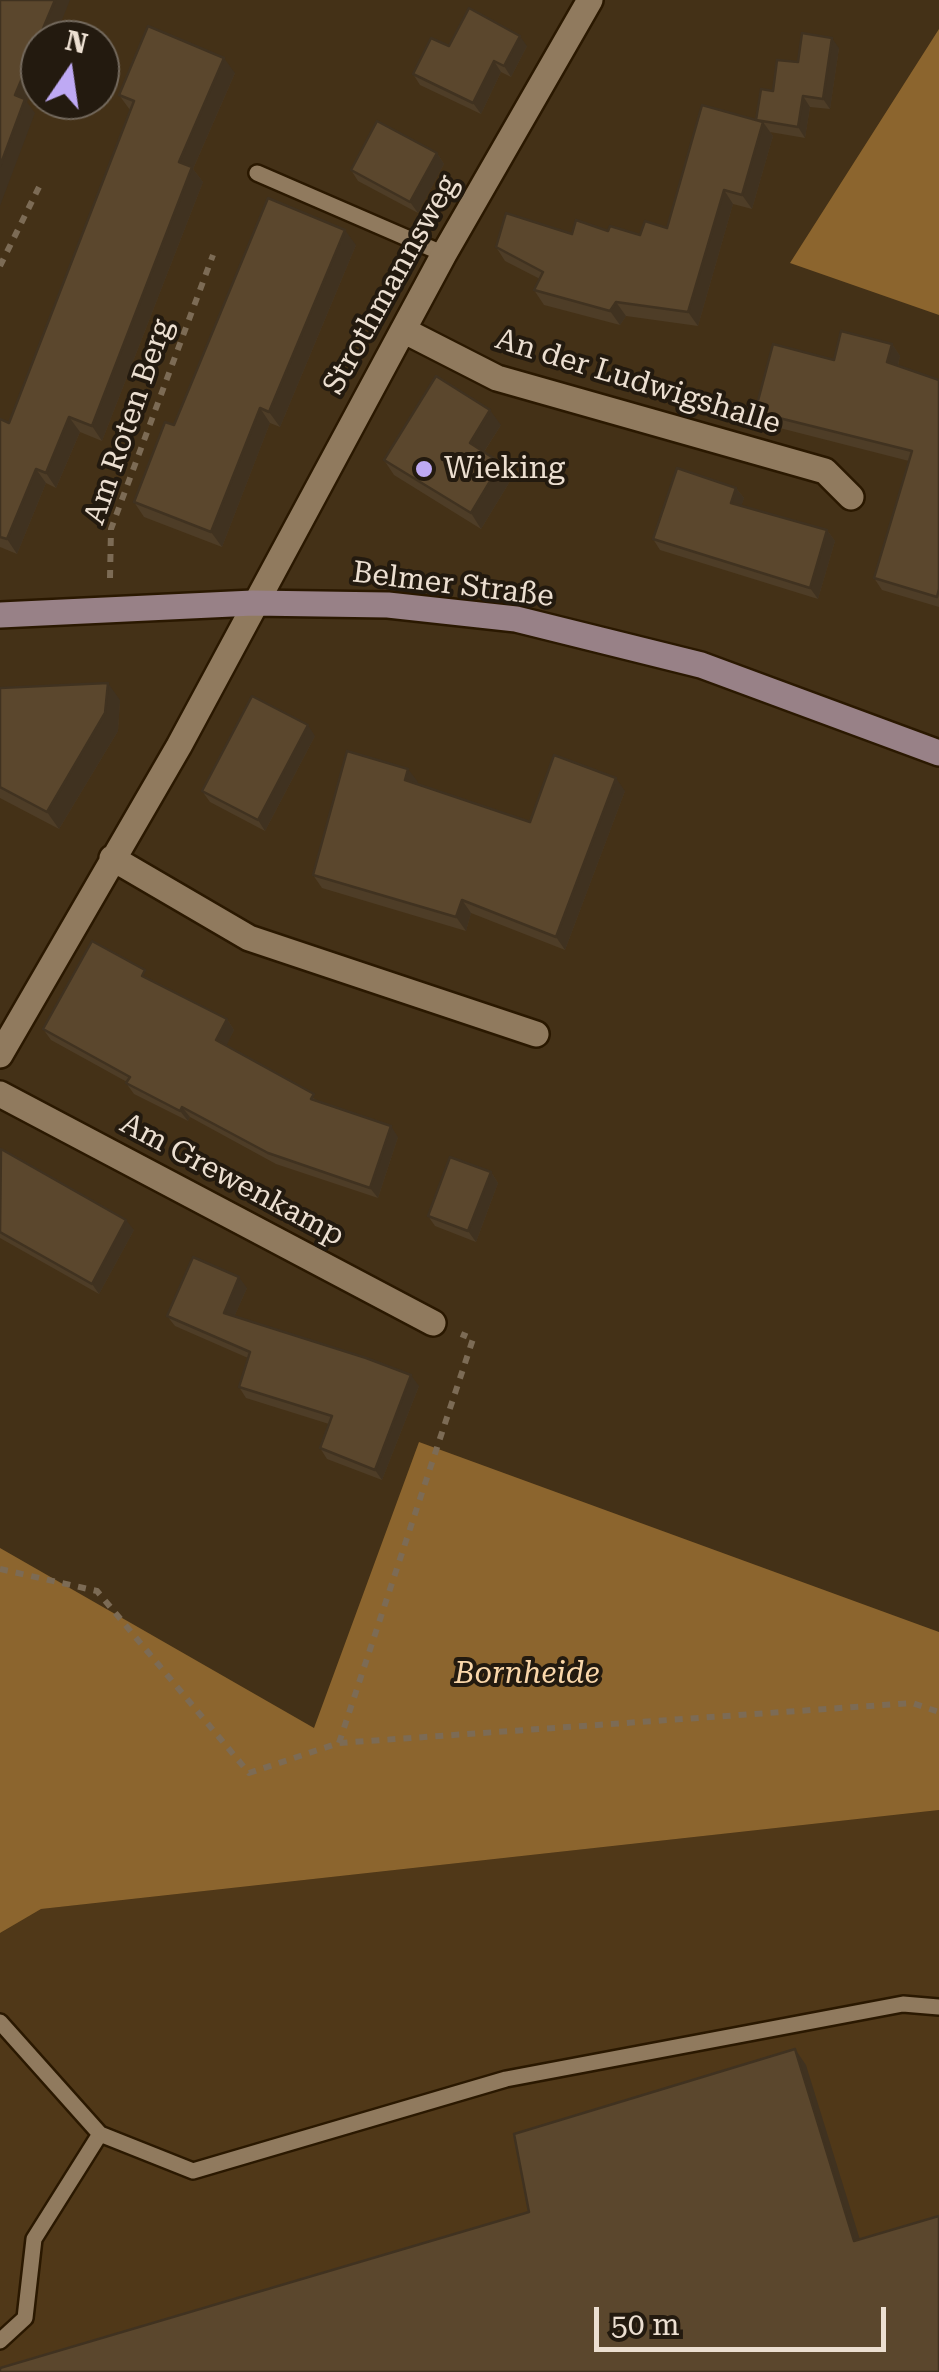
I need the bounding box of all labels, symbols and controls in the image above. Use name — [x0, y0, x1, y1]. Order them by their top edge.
north arrow — [20, 20, 120, 120]
text: N — [62, 24, 91, 61]
street label: Strothmannsweg — [316, 169, 466, 401]
street label: Am Roten Berg — [77, 315, 181, 529]
street label: An der Ludwigshalle — [491, 321, 785, 443]
place label: Wieking — [444, 451, 565, 487]
marker: Wieking — [413, 458, 435, 480]
street label: Belmer Straße — [350, 555, 556, 615]
street label: Am Grewenkamp — [114, 1106, 350, 1254]
park label: Bornheide — [454, 1656, 600, 1692]
scale bar — [599, 2287, 892, 2349]
text: 50 m — [611, 2307, 680, 2342]

